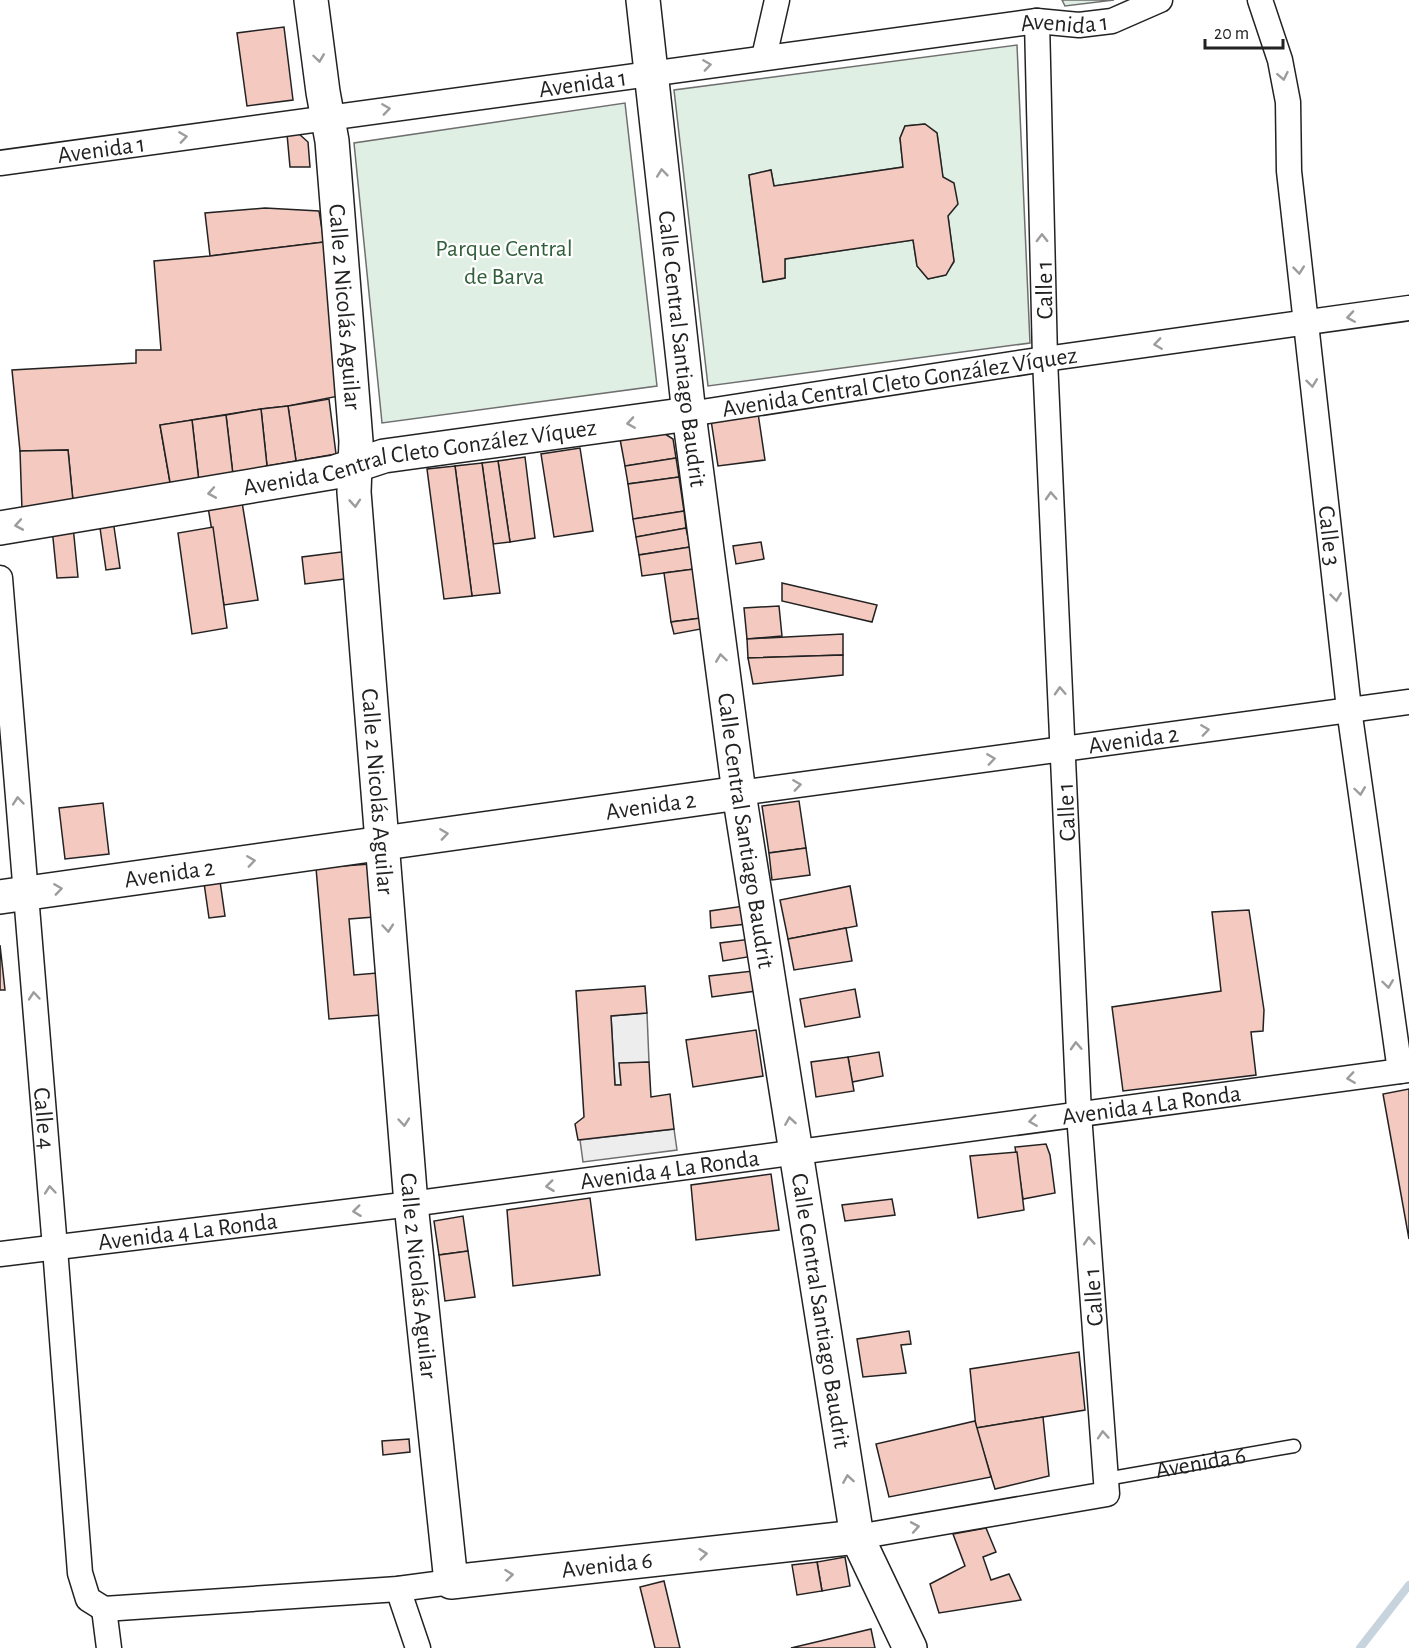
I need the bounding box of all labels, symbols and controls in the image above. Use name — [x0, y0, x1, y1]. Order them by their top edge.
street label: Avenida 1 — [1019, 10, 1110, 39]
scale bar — [1205, 12, 1283, 50]
text: 20 m — [1214, 25, 1249, 43]
one-way arrow — [312, 53, 324, 63]
one-way arrow — [703, 59, 712, 71]
street label: Avenida 1 — [537, 66, 628, 102]
one-way arrow — [1276, 71, 1289, 81]
one-way arrow — [381, 103, 390, 115]
street label: Avenida 1 — [56, 132, 147, 168]
one-way arrow — [178, 132, 187, 144]
one-way arrow — [656, 168, 669, 177]
street label: Calle 2 Nicolás Aguilar — [324, 203, 364, 411]
street label: Calle Central Santiago Baudrit — [653, 209, 710, 489]
one-way arrow — [1036, 234, 1049, 243]
park label: Parque Central de Barva — [435, 237, 573, 289]
street label: Calle 1 — [1032, 260, 1058, 320]
one-way arrow — [1292, 265, 1305, 274]
one-way arrow — [1347, 311, 1356, 323]
one-way arrow — [1153, 338, 1163, 350]
street label: Avenida Central Cleto González Víquez — [721, 344, 1079, 422]
one-way arrow — [1305, 378, 1317, 387]
street label: Avenida Central Cleto González Víquez — [241, 416, 598, 500]
one-way arrow — [626, 416, 636, 428]
one-way arrow — [207, 486, 217, 499]
one-way arrow — [1045, 491, 1058, 500]
one-way arrow — [348, 498, 361, 507]
street label: Calle 3 — [1313, 505, 1344, 567]
one-way arrow — [15, 518, 25, 531]
one-way arrow — [1329, 593, 1342, 602]
one-way arrow — [716, 653, 728, 662]
one-way arrow — [1054, 686, 1067, 695]
street label: Calle 2 Nicolás Aguilar — [357, 688, 397, 896]
street label: Calle Central Santiago Baudrit — [713, 692, 778, 970]
street label: Avenida 2 — [1087, 722, 1180, 758]
one-way arrow — [1200, 724, 1209, 736]
one-way arrow — [986, 753, 995, 766]
one-way arrow — [793, 779, 802, 792]
street label: Calle 1 — [1053, 782, 1081, 842]
one-way arrow — [1354, 786, 1366, 795]
street label: Avenida 2 — [604, 788, 698, 825]
one-way arrow — [12, 797, 25, 806]
one-way arrow — [439, 829, 449, 841]
street label: Avenida 2 — [123, 856, 216, 892]
one-way arrow — [246, 856, 256, 868]
one-way arrow — [53, 884, 63, 896]
one-way arrow — [381, 923, 394, 932]
one-way arrow — [1381, 979, 1393, 988]
one-way arrow — [28, 991, 41, 1000]
one-way arrow — [1070, 1042, 1083, 1051]
one-way arrow — [1346, 1071, 1356, 1083]
street label: Avenida 4 La Ronda — [1060, 1082, 1243, 1129]
street label: Calle 4 — [29, 1086, 58, 1150]
one-way arrow — [1028, 1114, 1038, 1126]
one-way arrow — [785, 1116, 797, 1125]
one-way arrow — [397, 1117, 410, 1126]
street label: Avenida 4 La Ronda — [579, 1146, 761, 1194]
street label: Calle 2 Nicolás Aguilar — [396, 1172, 440, 1380]
street label: Calle Central Santiago Baudrit — [786, 1172, 854, 1450]
one-way arrow — [545, 1179, 555, 1192]
one-way arrow — [44, 1185, 57, 1194]
one-way arrow — [352, 1204, 361, 1217]
street label: Avenida 4 La Ronda — [97, 1209, 279, 1255]
one-way arrow — [1083, 1236, 1096, 1246]
street label: Calle 1 — [1080, 1267, 1108, 1327]
one-way arrow — [1097, 1431, 1110, 1440]
street label: Avenida 6 — [1154, 1444, 1248, 1483]
one-way arrow — [842, 1475, 854, 1484]
one-way arrow — [909, 1521, 919, 1534]
one-way arrow — [698, 1548, 707, 1561]
street label: Avenida 6 — [560, 1549, 654, 1583]
one-way arrow — [504, 1570, 514, 1582]

